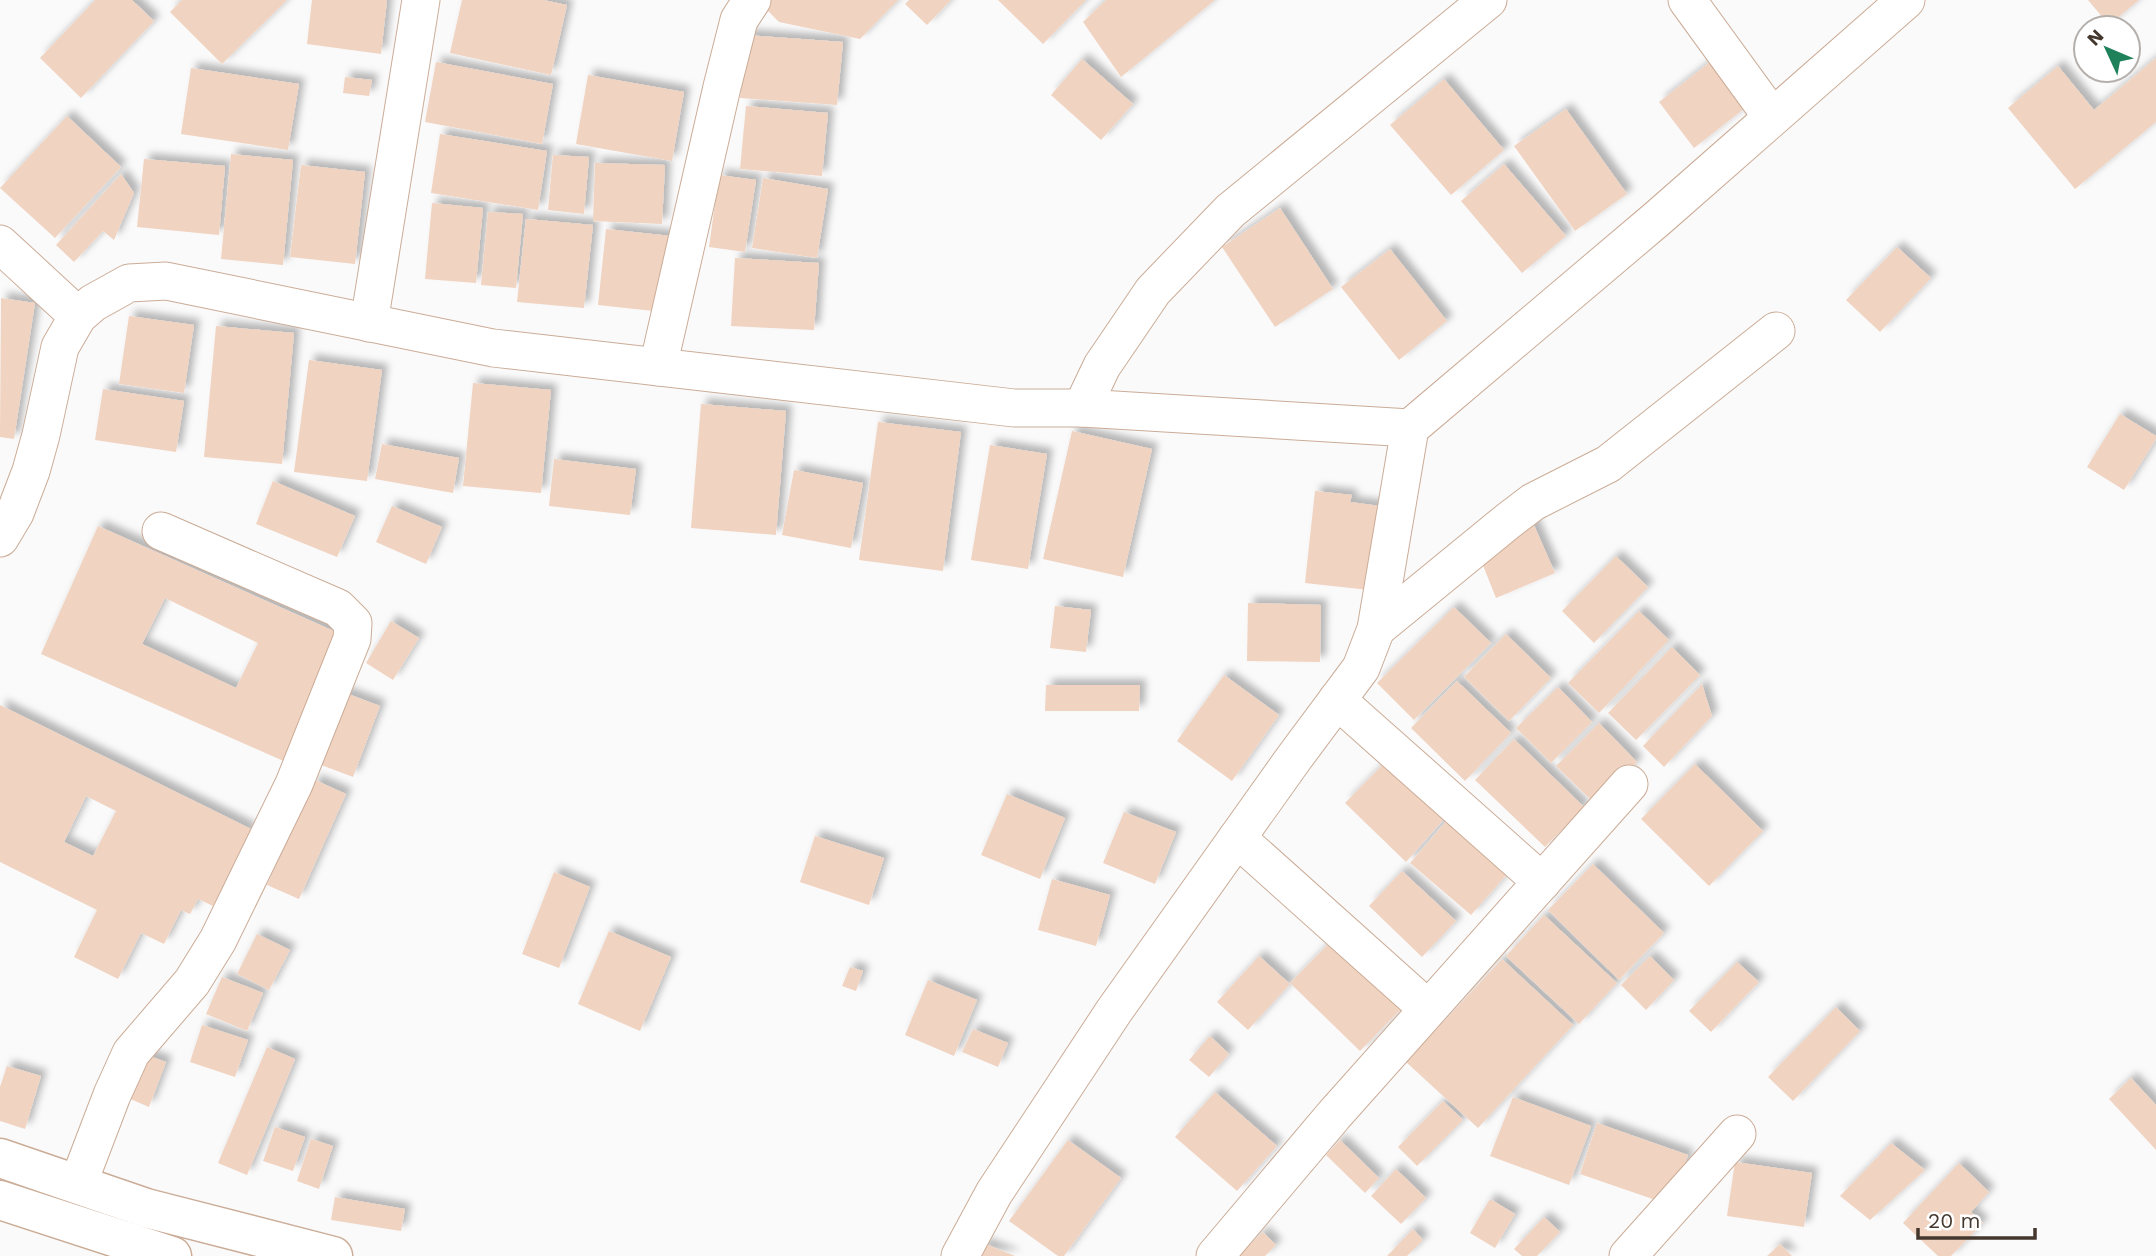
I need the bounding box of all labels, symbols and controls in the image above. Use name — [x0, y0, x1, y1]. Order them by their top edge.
north arrow — [2072, 14, 2142, 84]
text: N — [2082, 24, 2108, 51]
scale bar — [1918, 1196, 2035, 1240]
text: 20 m — [1928, 1208, 1980, 1233]

